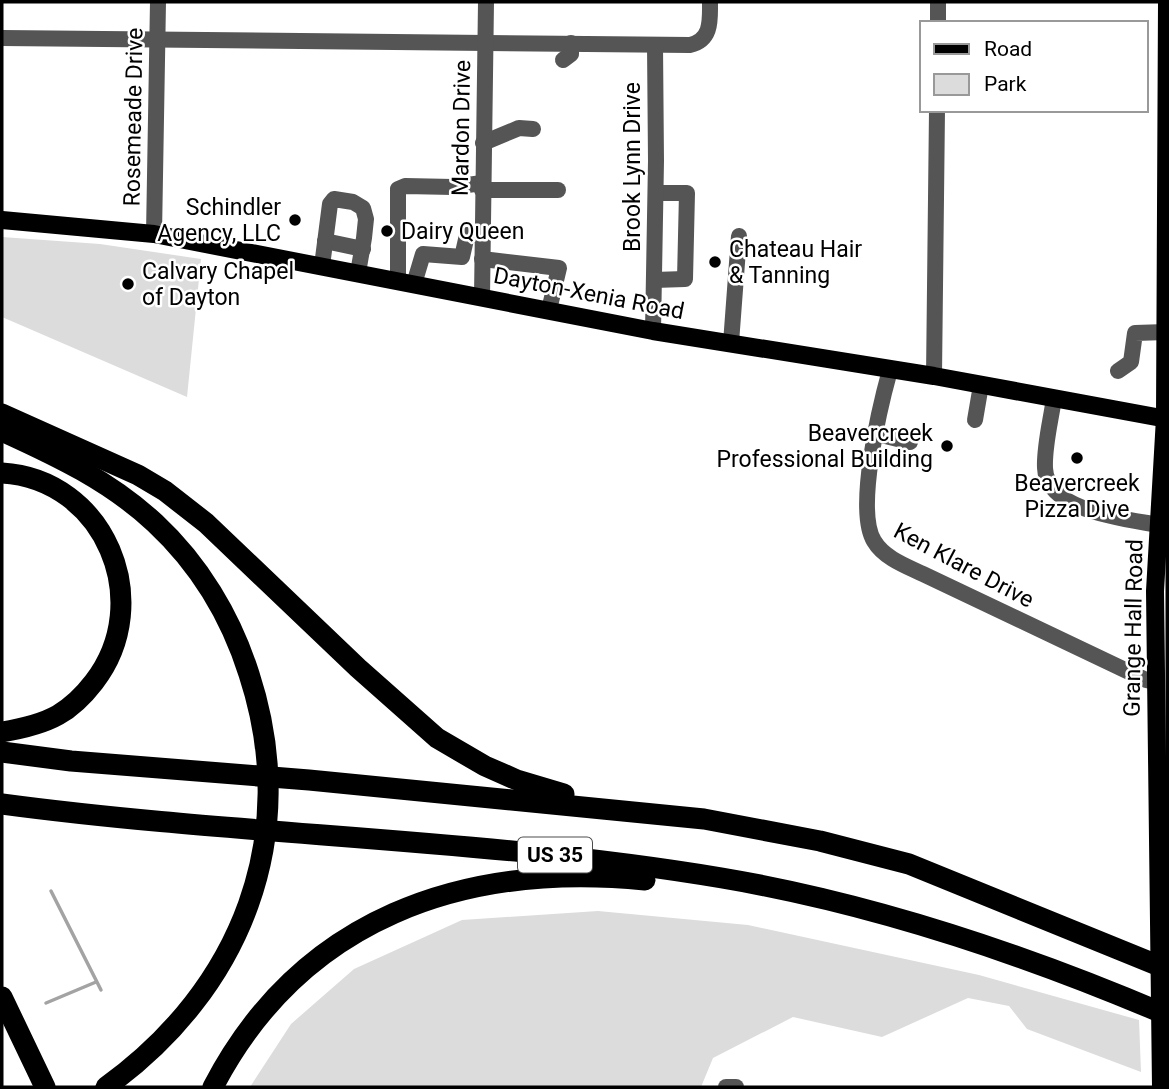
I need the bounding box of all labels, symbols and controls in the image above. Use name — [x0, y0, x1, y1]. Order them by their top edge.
legend — [920, 21, 1148, 112]
street label: Rosemeade Drive — [118, 27, 149, 207]
text: Road — [984, 37, 1032, 61]
street label: Mardon Drive — [447, 60, 476, 196]
text: Park — [984, 72, 1027, 96]
street label: Brook Lynn Drive — [619, 82, 646, 252]
place label: Schindler Agency, LLC — [157, 194, 281, 247]
marker: Schindler Agency, LLC — [287, 212, 303, 228]
place label: Dairy Queen — [401, 218, 524, 245]
marker: Dairy Queen — [379, 223, 395, 239]
place label: Chateau Hair & Tanning — [729, 236, 862, 289]
marker: Chateau Hair & Tanning — [707, 254, 723, 270]
place label: Calvary Chapel of Dayton — [142, 258, 294, 311]
street label: Dayton-Xenia Road — [491, 262, 686, 325]
marker: Calvary Chapel of Dayton — [120, 276, 136, 292]
place label: Beavercreek Professional Building — [717, 420, 933, 473]
marker: Beavercreek Professional Building — [939, 438, 955, 454]
marker: Beavercreek Pizza Dive — [1069, 450, 1085, 466]
place label: Beavercreek Pizza Dive — [1014, 470, 1140, 523]
street label: Ken Klare Drive — [889, 517, 1038, 614]
street label: Grange Hall Road — [1118, 539, 1149, 717]
road number: US 35 — [518, 838, 592, 872]

